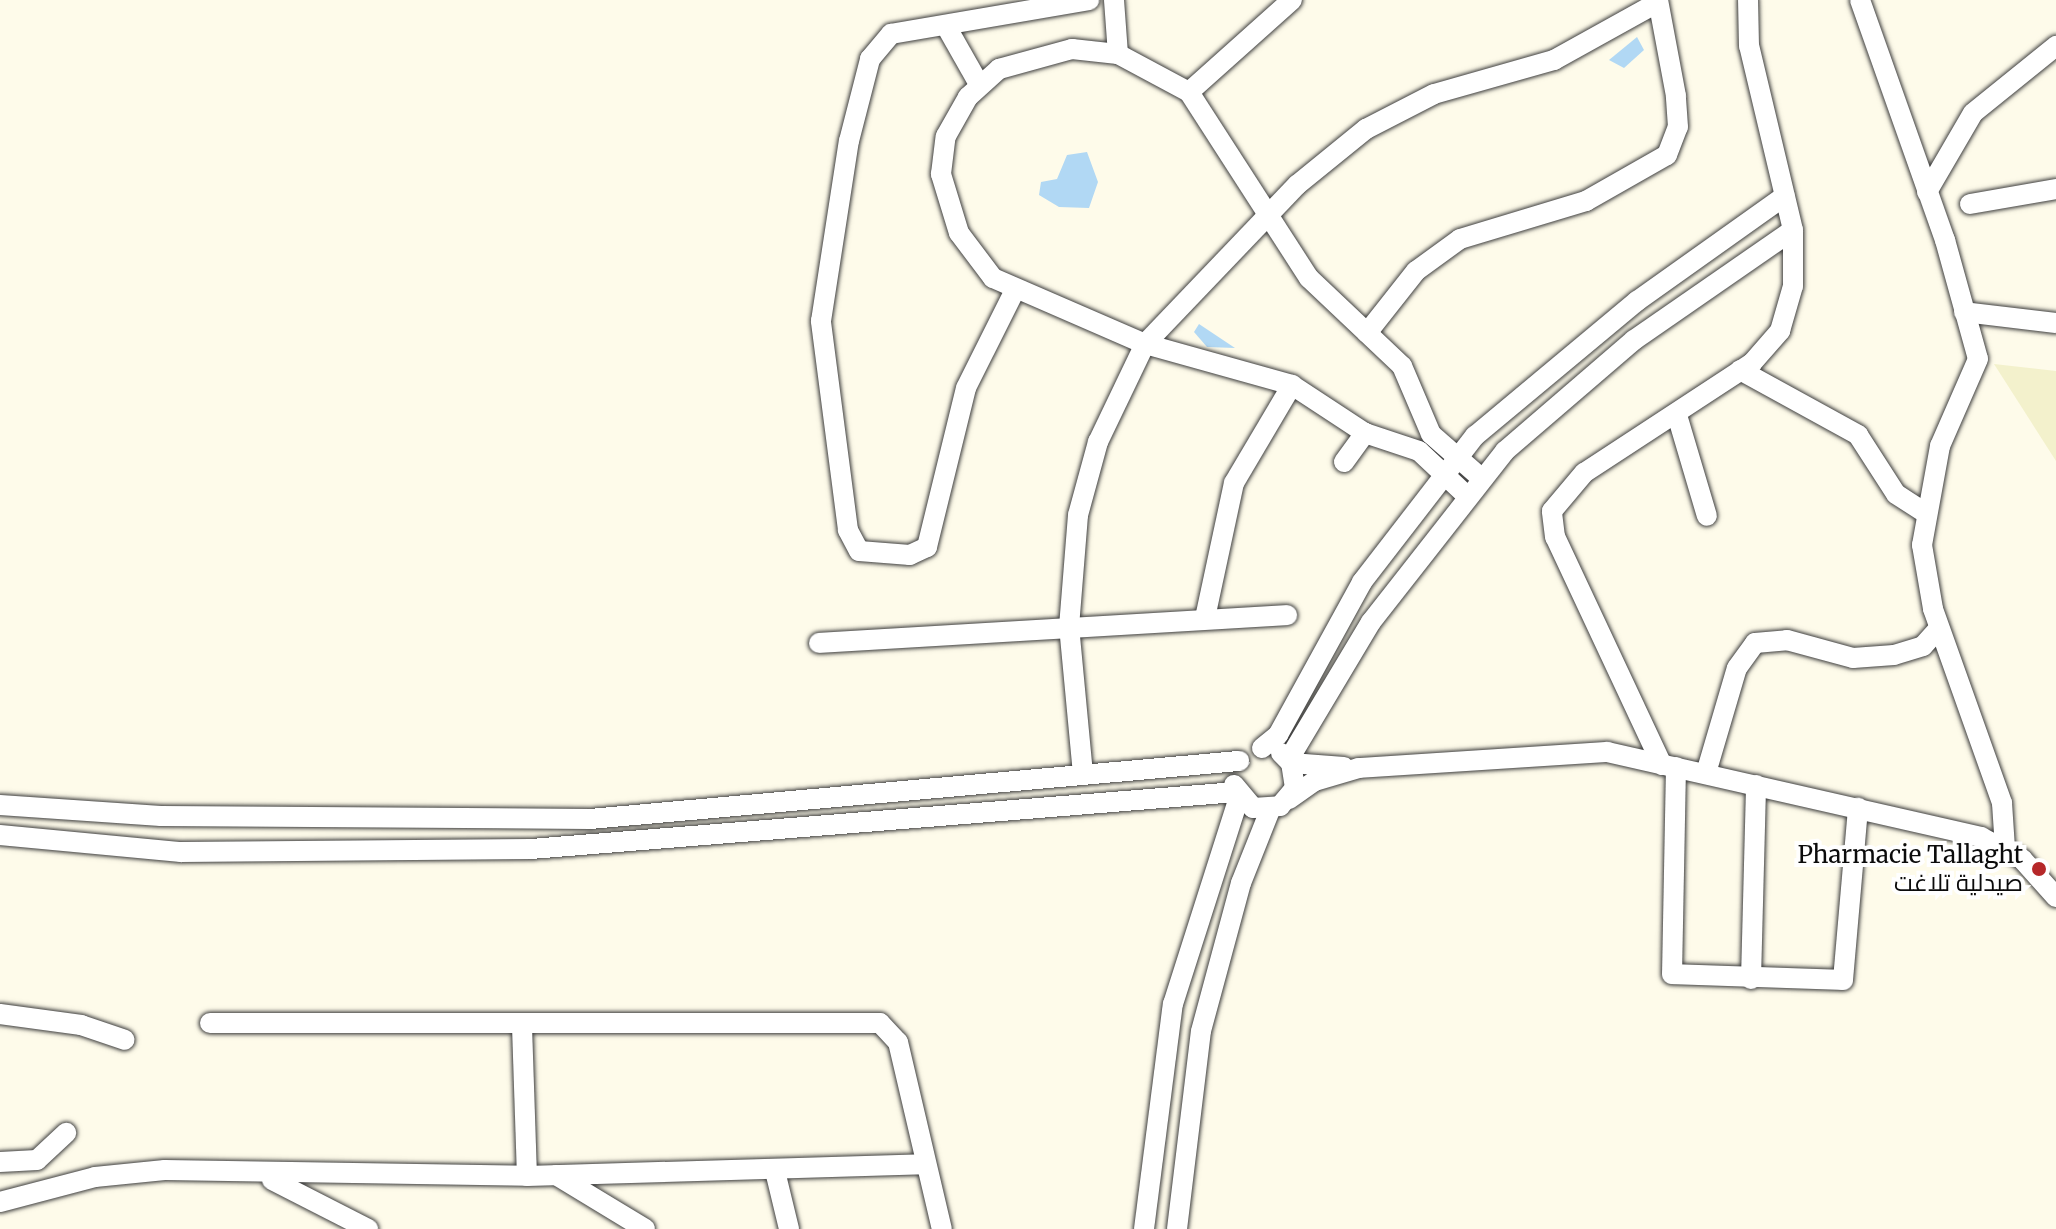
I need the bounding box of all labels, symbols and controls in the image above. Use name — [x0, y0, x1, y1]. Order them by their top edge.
place label: Pharmacie Tallaght صيدلية تلاغت — [1798, 841, 2023, 897]
marker: Pharmacie Tallaght صيدلية تلاغت — [2030, 860, 2048, 878]

